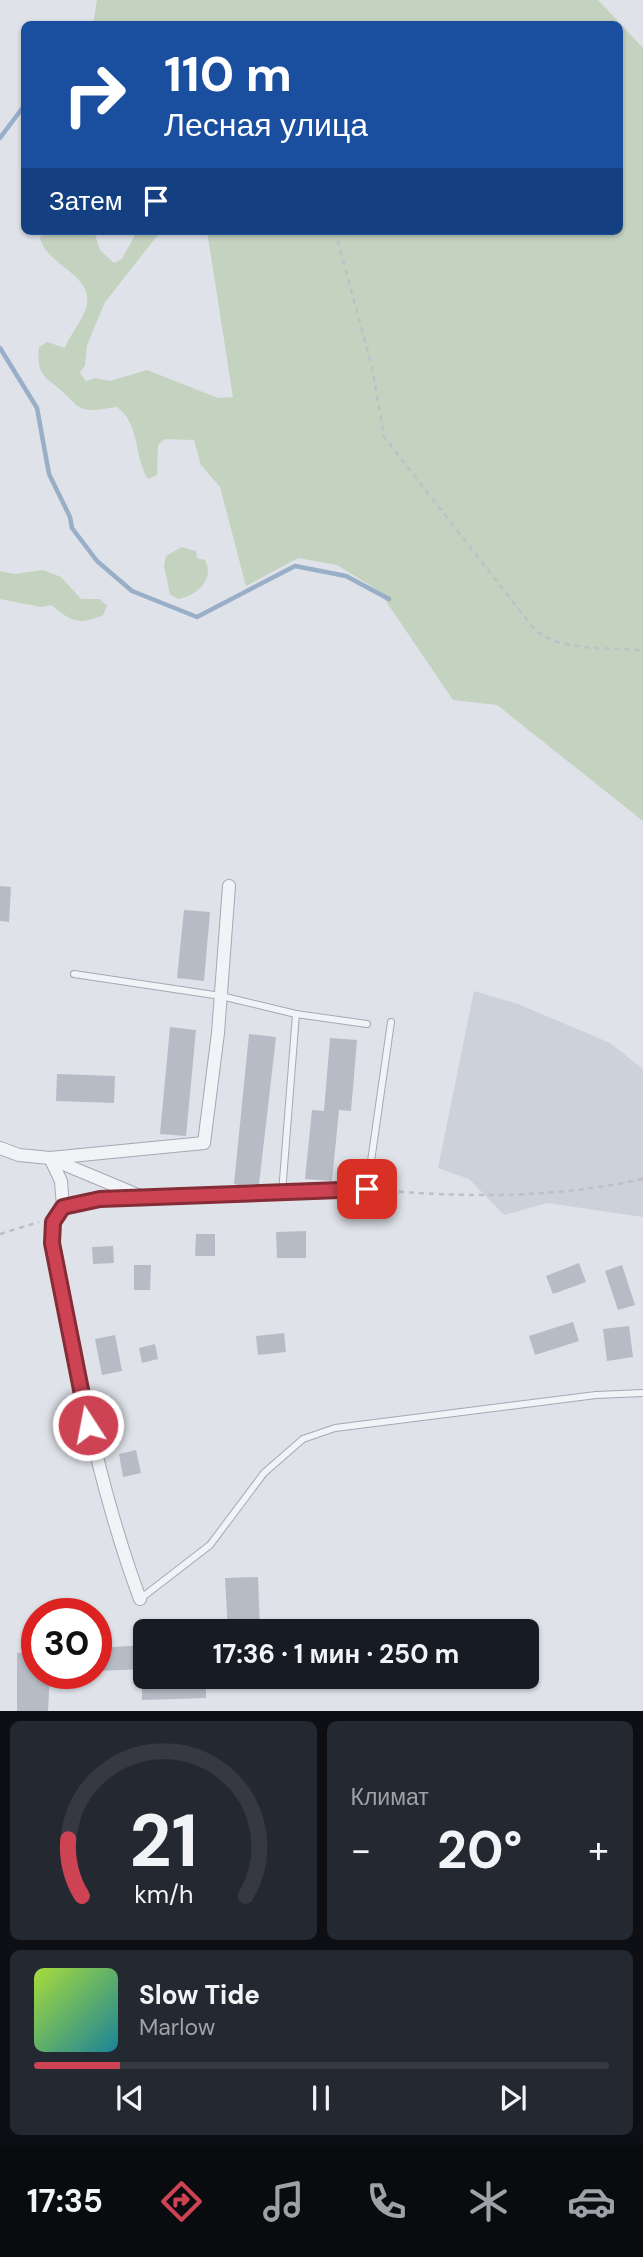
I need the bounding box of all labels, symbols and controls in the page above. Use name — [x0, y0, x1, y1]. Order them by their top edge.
text: 110 m — [164, 42, 292, 106]
icon: right — [49, 49, 140, 140]
text: Лесная улица — [164, 104, 368, 146]
icon: arrive — [137, 182, 175, 220]
text: Затем — [49, 184, 123, 218]
pin — [337, 1159, 397, 1219]
icon: arrive — [348, 1170, 386, 1208]
position arrow — [51, 1388, 125, 1462]
speed limit sign: 30 — [21, 1598, 112, 1689]
text: 17:36 · 1 мин · 250 m — [213, 1637, 459, 1671]
text: Климат — [351, 1782, 429, 1812]
text: 21 — [129, 1795, 198, 1890]
text: 20° — [437, 1816, 522, 1884]
text: − — [351, 1825, 371, 1875]
text: + — [588, 1825, 609, 1875]
text: km/h — [134, 1878, 193, 1911]
text: Slow Tide — [139, 1978, 260, 2012]
text: Marlow — [139, 2012, 215, 2042]
icon: previous — [111, 2079, 149, 2117]
icon: pause — [302, 2079, 340, 2117]
icon: next — [494, 2079, 532, 2117]
icon: directions — [157, 2177, 206, 2226]
icon: music — [259, 2177, 308, 2226]
icon: phone — [362, 2177, 411, 2226]
icon: climate — [464, 2177, 513, 2226]
icon: car — [567, 2177, 616, 2226]
text: 17:35 — [27, 2180, 103, 2222]

